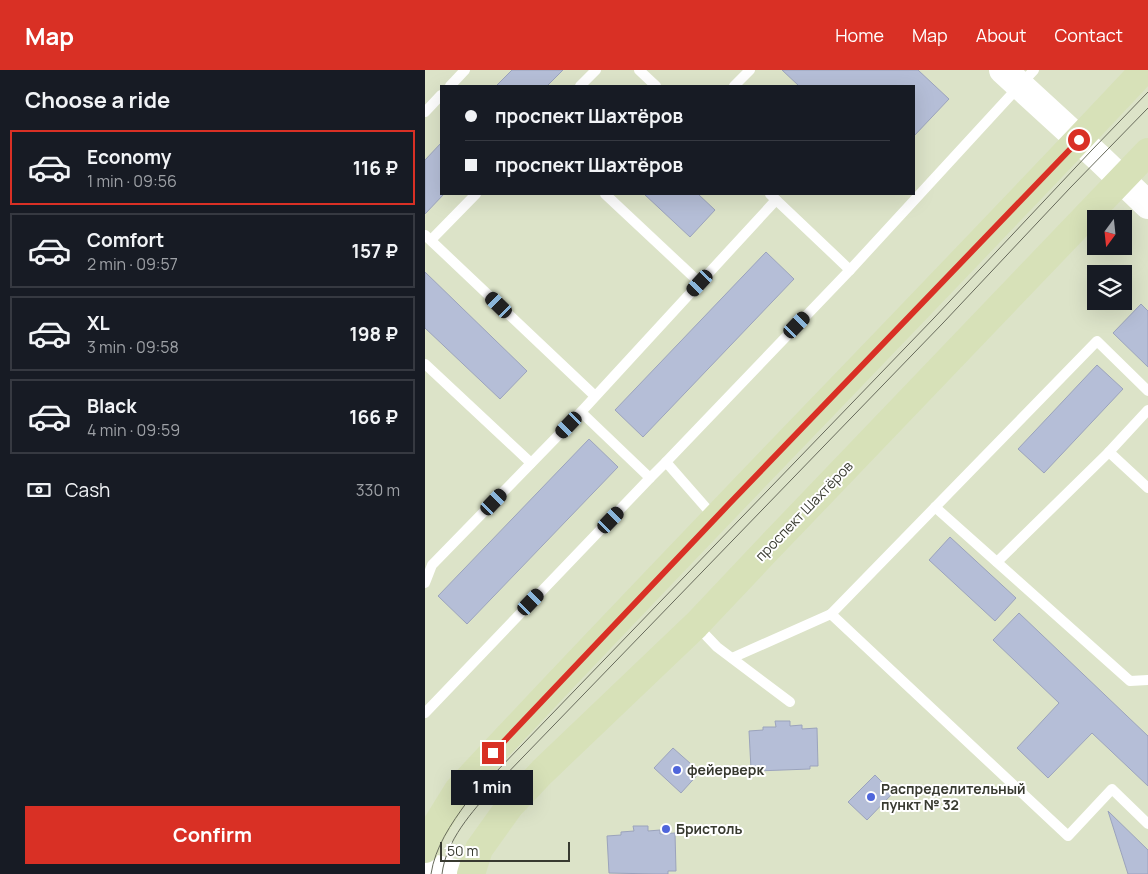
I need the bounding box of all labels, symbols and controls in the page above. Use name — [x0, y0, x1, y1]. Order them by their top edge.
text: Map — [25, 19, 74, 52]
text: Home — [835, 23, 884, 47]
text: Map — [912, 23, 948, 47]
text: About — [976, 23, 1026, 47]
text: Contact — [1054, 23, 1123, 47]
text: Choose a ride — [25, 85, 170, 115]
text: проспект Шахтёров — [495, 103, 683, 129]
route start — [1068, 129, 1090, 151]
text: Economy — [87, 144, 171, 170]
icon: car — [27, 145, 72, 190]
text: проспект Шахтёров — [495, 152, 683, 178]
text: 116 ₽ — [353, 155, 398, 181]
text: 1 min · 09:56 — [87, 170, 177, 192]
north arrow — [1087, 210, 1133, 255]
map controls — [1087, 210, 1132, 310]
text: Comfort — [87, 227, 164, 253]
icon: car — [27, 228, 72, 273]
text: 157 ₽ — [352, 238, 398, 264]
text: 2 min · 09:57 — [87, 253, 178, 275]
button: layers — [1087, 265, 1132, 310]
car — [684, 267, 715, 299]
car — [482, 289, 515, 321]
car — [781, 309, 812, 341]
text: XL — [87, 310, 110, 336]
icon: car — [27, 311, 72, 356]
text: 198 ₽ — [349, 321, 398, 347]
text: 3 min · 09:58 — [87, 336, 179, 358]
text: Black — [87, 393, 136, 419]
icon: car — [27, 394, 72, 439]
text: 166 ₽ — [349, 404, 398, 430]
car — [553, 409, 584, 441]
text: 4 min · 09:59 — [87, 419, 180, 441]
street label: проспект Шахтёров — [751, 456, 857, 565]
icon: cash — [25, 476, 53, 504]
text: Cash — [65, 477, 110, 503]
text: 330 m — [356, 479, 400, 501]
car — [478, 486, 509, 518]
car — [595, 504, 626, 536]
car — [515, 586, 546, 618]
route end — [482, 742, 504, 764]
place label: фейерверк — [687, 760, 764, 779]
marker: фейерверк — [671, 764, 683, 776]
callout: 1 min — [452, 770, 534, 806]
text: 1 min — [472, 776, 512, 798]
place label: Распределительный пункт № 32 — [881, 779, 1026, 814]
marker: Распределительный пункт № 32 — [865, 791, 877, 803]
button: Confirm — [25, 806, 400, 864]
place label: Бристоль — [676, 819, 743, 838]
marker: Бристоль — [660, 823, 672, 835]
scale bar — [440, 839, 570, 862]
text: 50 m — [447, 841, 478, 860]

